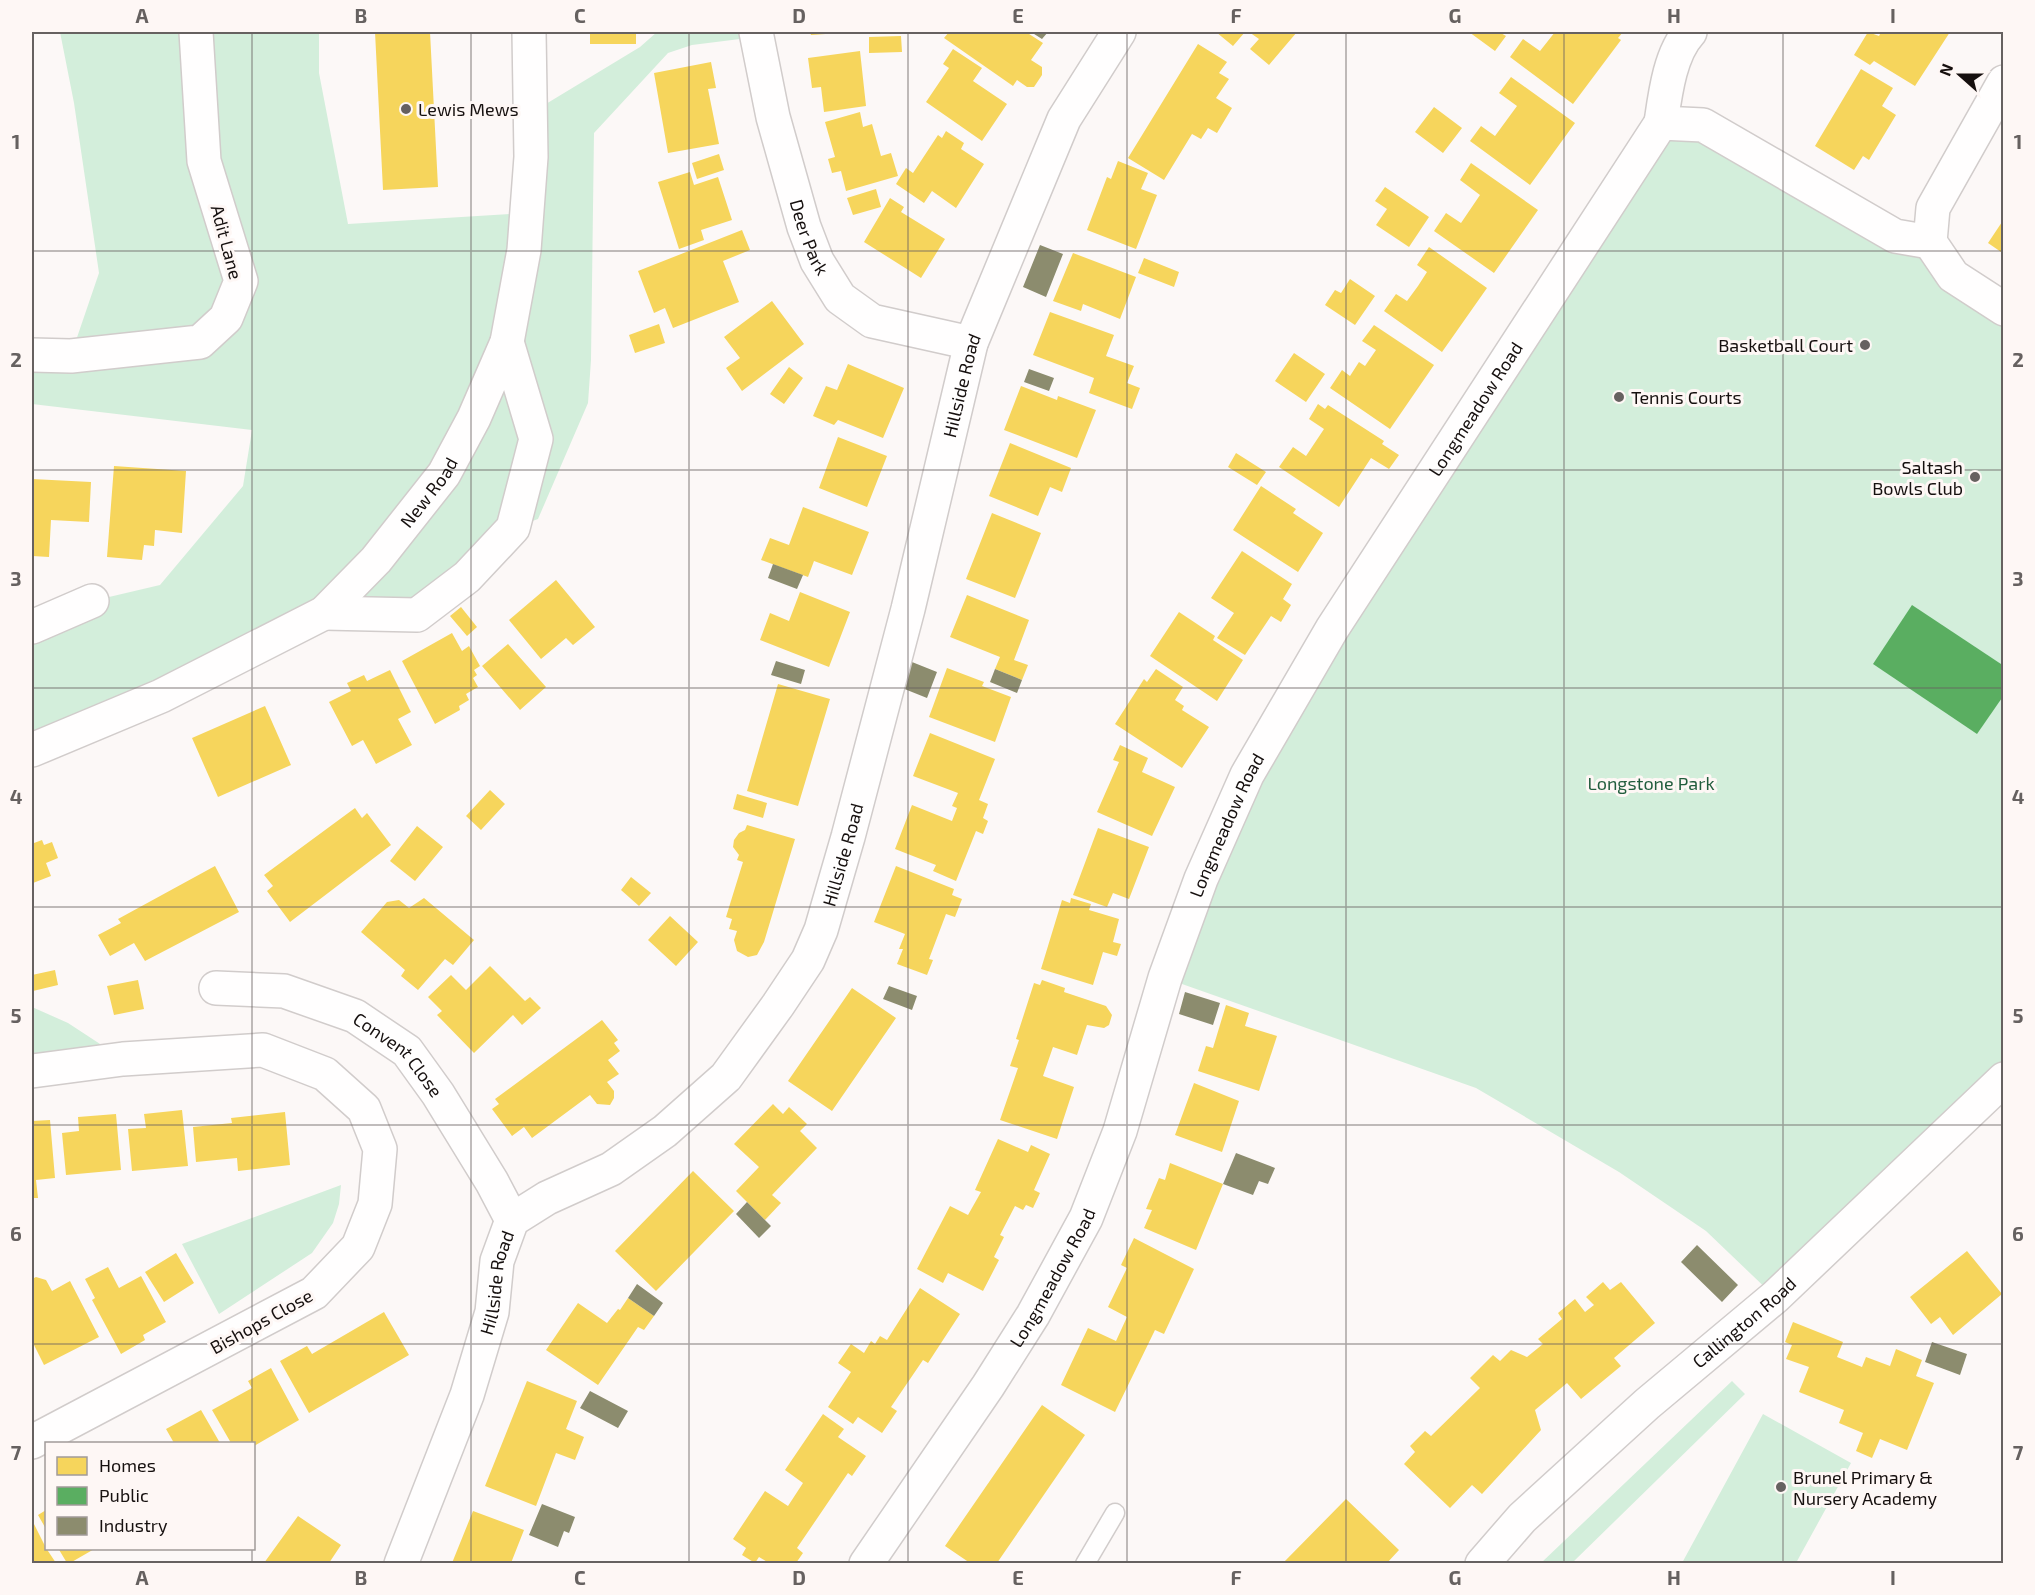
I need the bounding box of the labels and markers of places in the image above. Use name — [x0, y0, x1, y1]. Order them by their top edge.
place label: Lewis Mews — [418, 98, 519, 120]
marker: Lewis Mews — [399, 102, 413, 116]
place label: Basketball Court — [1718, 334, 1853, 356]
marker: Basketball Court — [1858, 338, 1872, 352]
place label: Tennis Courts — [1631, 386, 1742, 408]
marker: Tennis Courts — [1612, 390, 1626, 404]
place label: Saltash Bowls Club — [1872, 456, 1963, 499]
marker: Saltash Bowls Club — [1968, 470, 1982, 484]
place label: Brunel Primary & Nursery Academy — [1793, 1466, 1938, 1509]
marker: Brunel Primary & Nursery Academy — [1774, 1480, 1788, 1494]

